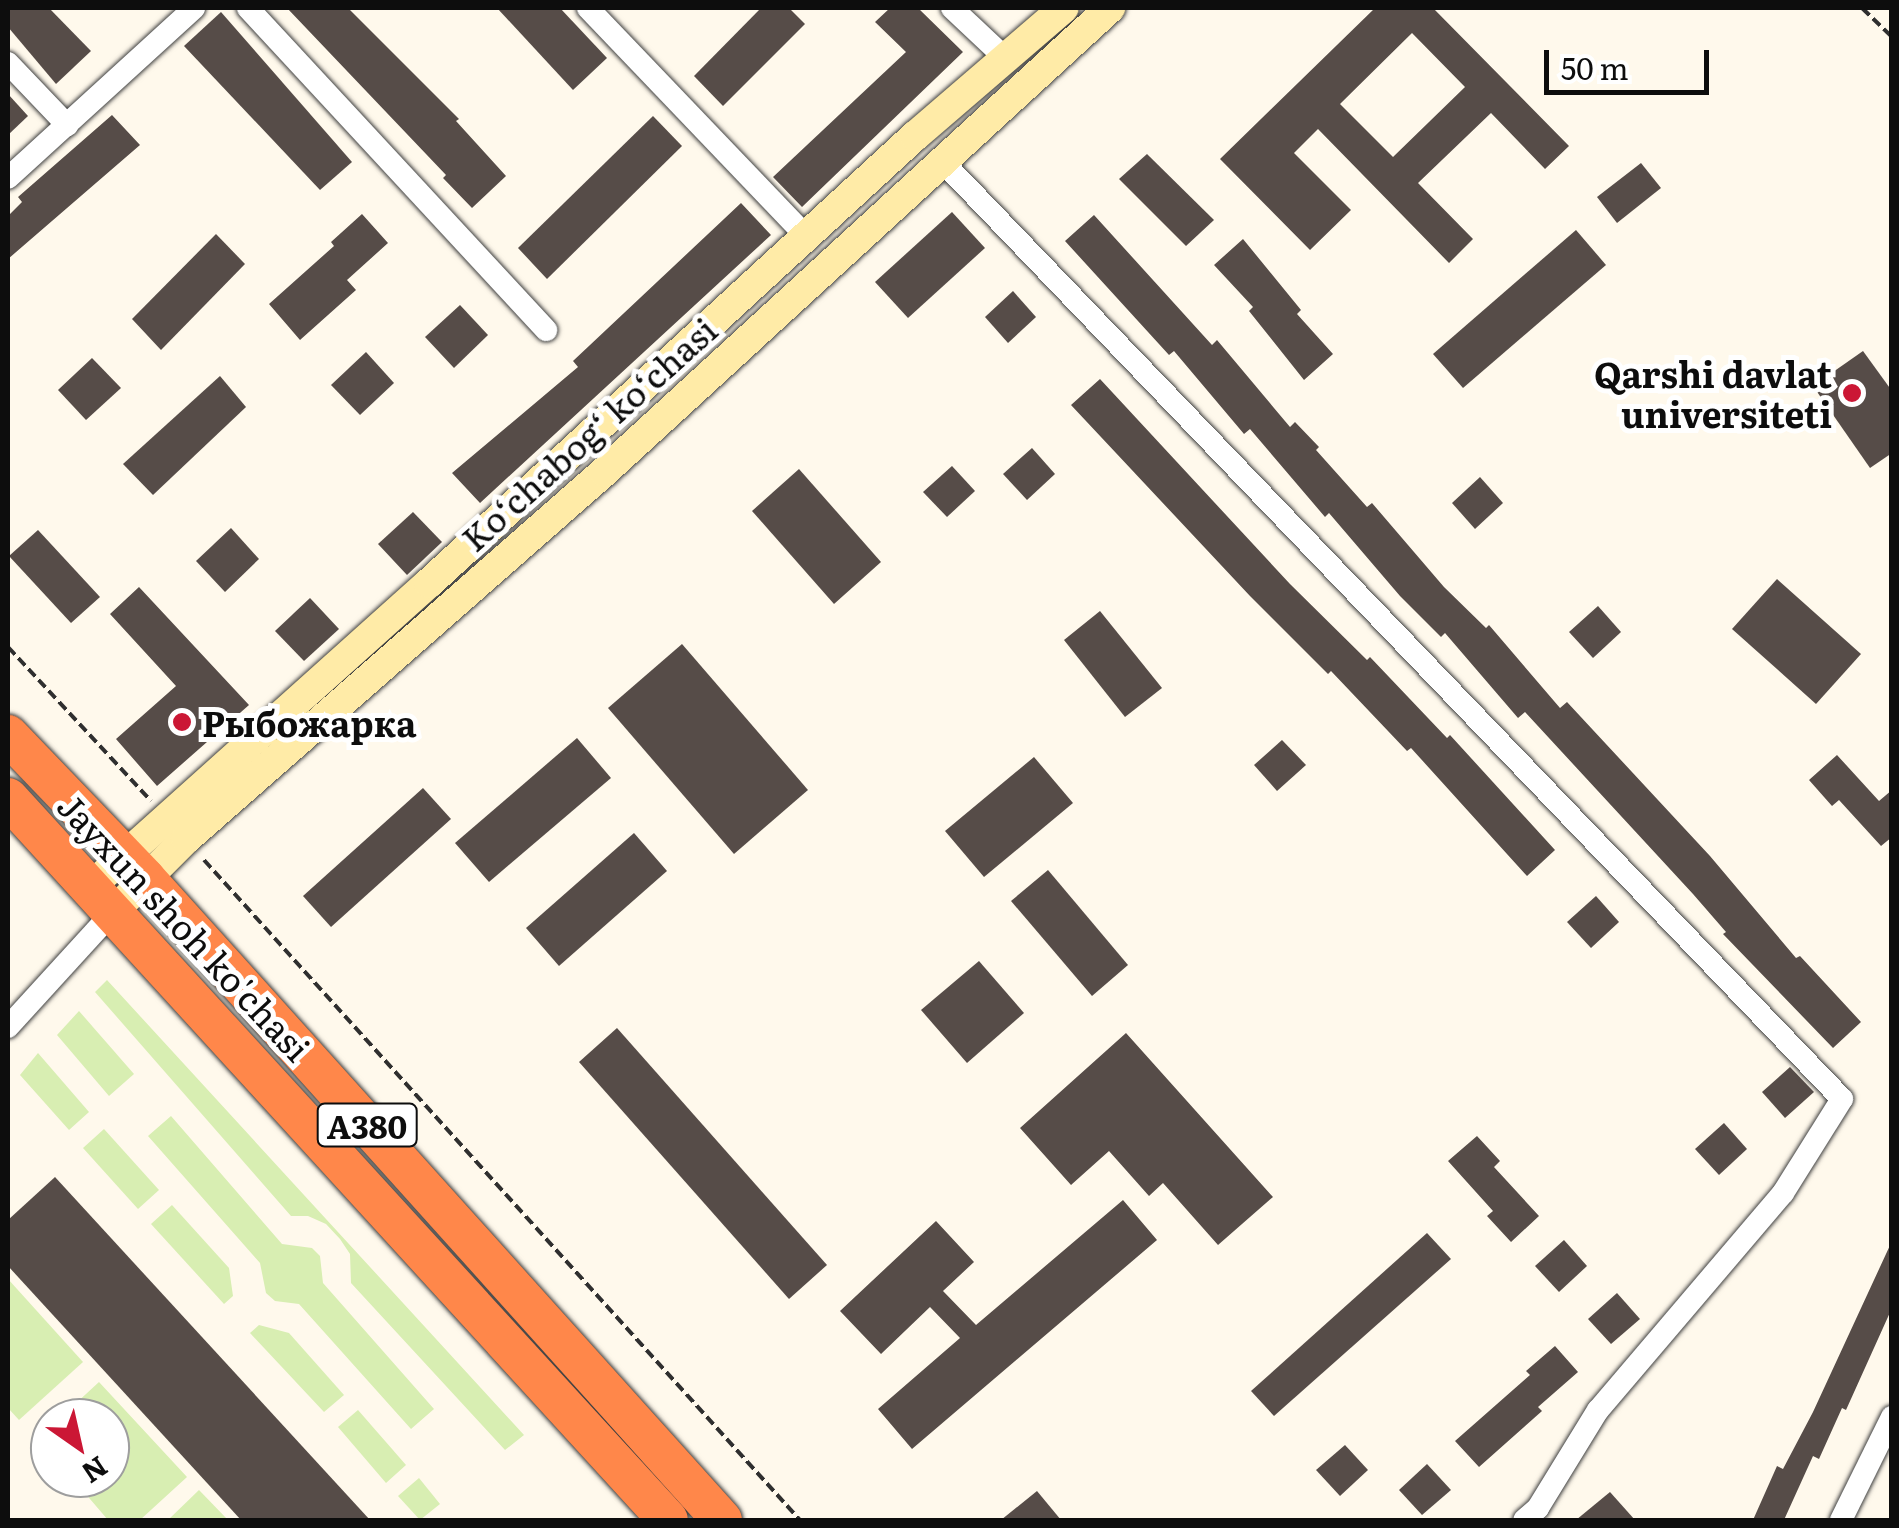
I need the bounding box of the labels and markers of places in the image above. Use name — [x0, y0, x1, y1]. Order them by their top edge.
place label: Qarshi davlat universiteti — [1594, 352, 1832, 434]
marker: Qarshi davlat universiteti — [1841, 382, 1863, 404]
place label: Рыбожарка — [202, 701, 417, 743]
marker: Рыбожарка — [171, 711, 193, 733]

